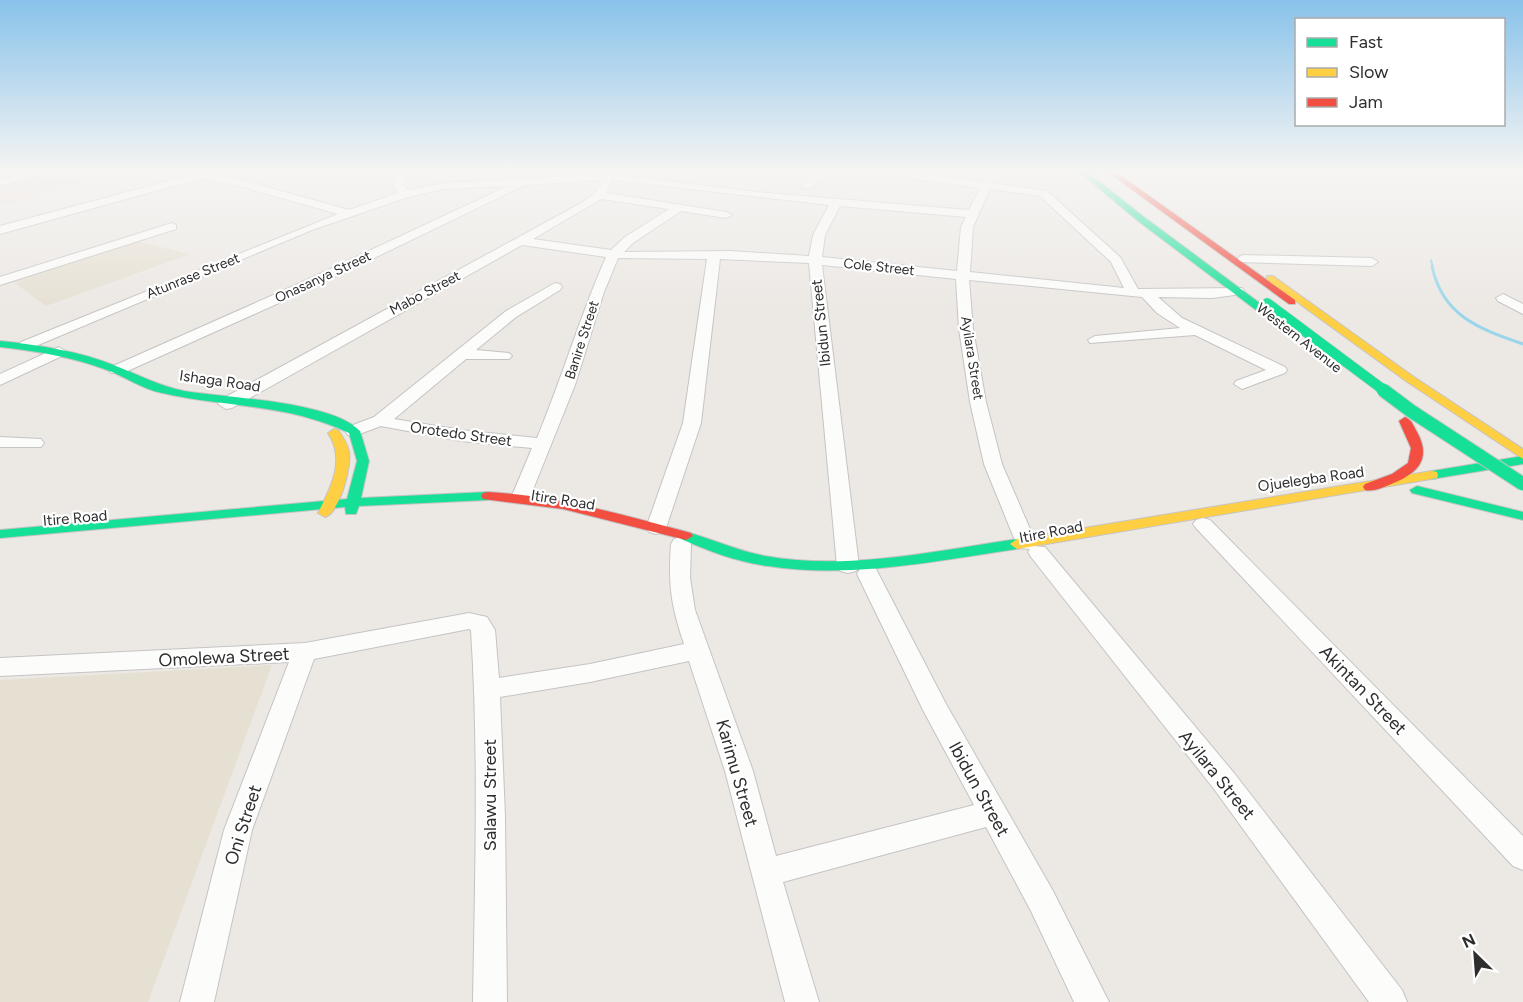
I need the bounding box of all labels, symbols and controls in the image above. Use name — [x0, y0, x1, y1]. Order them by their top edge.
legend — [1295, 18, 1505, 126]
text: Fast — [1349, 31, 1383, 53]
text: Slow — [1349, 61, 1388, 83]
text: Jam — [1349, 91, 1383, 113]
street label: Onasanya Street — [272, 247, 374, 307]
street label: Atunrase Street — [144, 250, 242, 302]
street label: Cole Street — [843, 255, 915, 279]
street label: Mabo Street — [387, 267, 463, 319]
street label: Ibidun Street — [807, 278, 835, 367]
street label: Banire Street — [561, 298, 603, 382]
street label: Western Avenue — [1253, 300, 1345, 377]
street label: Ayilara Street — [957, 315, 987, 401]
street label: Ishaga Road — [178, 366, 262, 396]
street label: Orotedo Street — [409, 418, 513, 450]
street label: Ojuelegba Road — [1257, 463, 1365, 495]
street label: Itire Road — [530, 486, 596, 514]
street label: Itire Road — [42, 506, 108, 530]
street label: Itire Road — [1018, 517, 1084, 547]
street label: Akintan Street — [1315, 641, 1411, 739]
street label: Omolewa Street — [158, 643, 290, 671]
street label: Karimu Street — [711, 717, 763, 829]
street label: Ayilara Street — [1174, 726, 1260, 824]
street label: Ibidun Street — [944, 738, 1014, 840]
street label: Salawu Street — [479, 739, 501, 851]
street label: Oni Street — [220, 782, 266, 868]
north arrow — [1445, 924, 1505, 984]
text: N — [1459, 930, 1478, 952]

